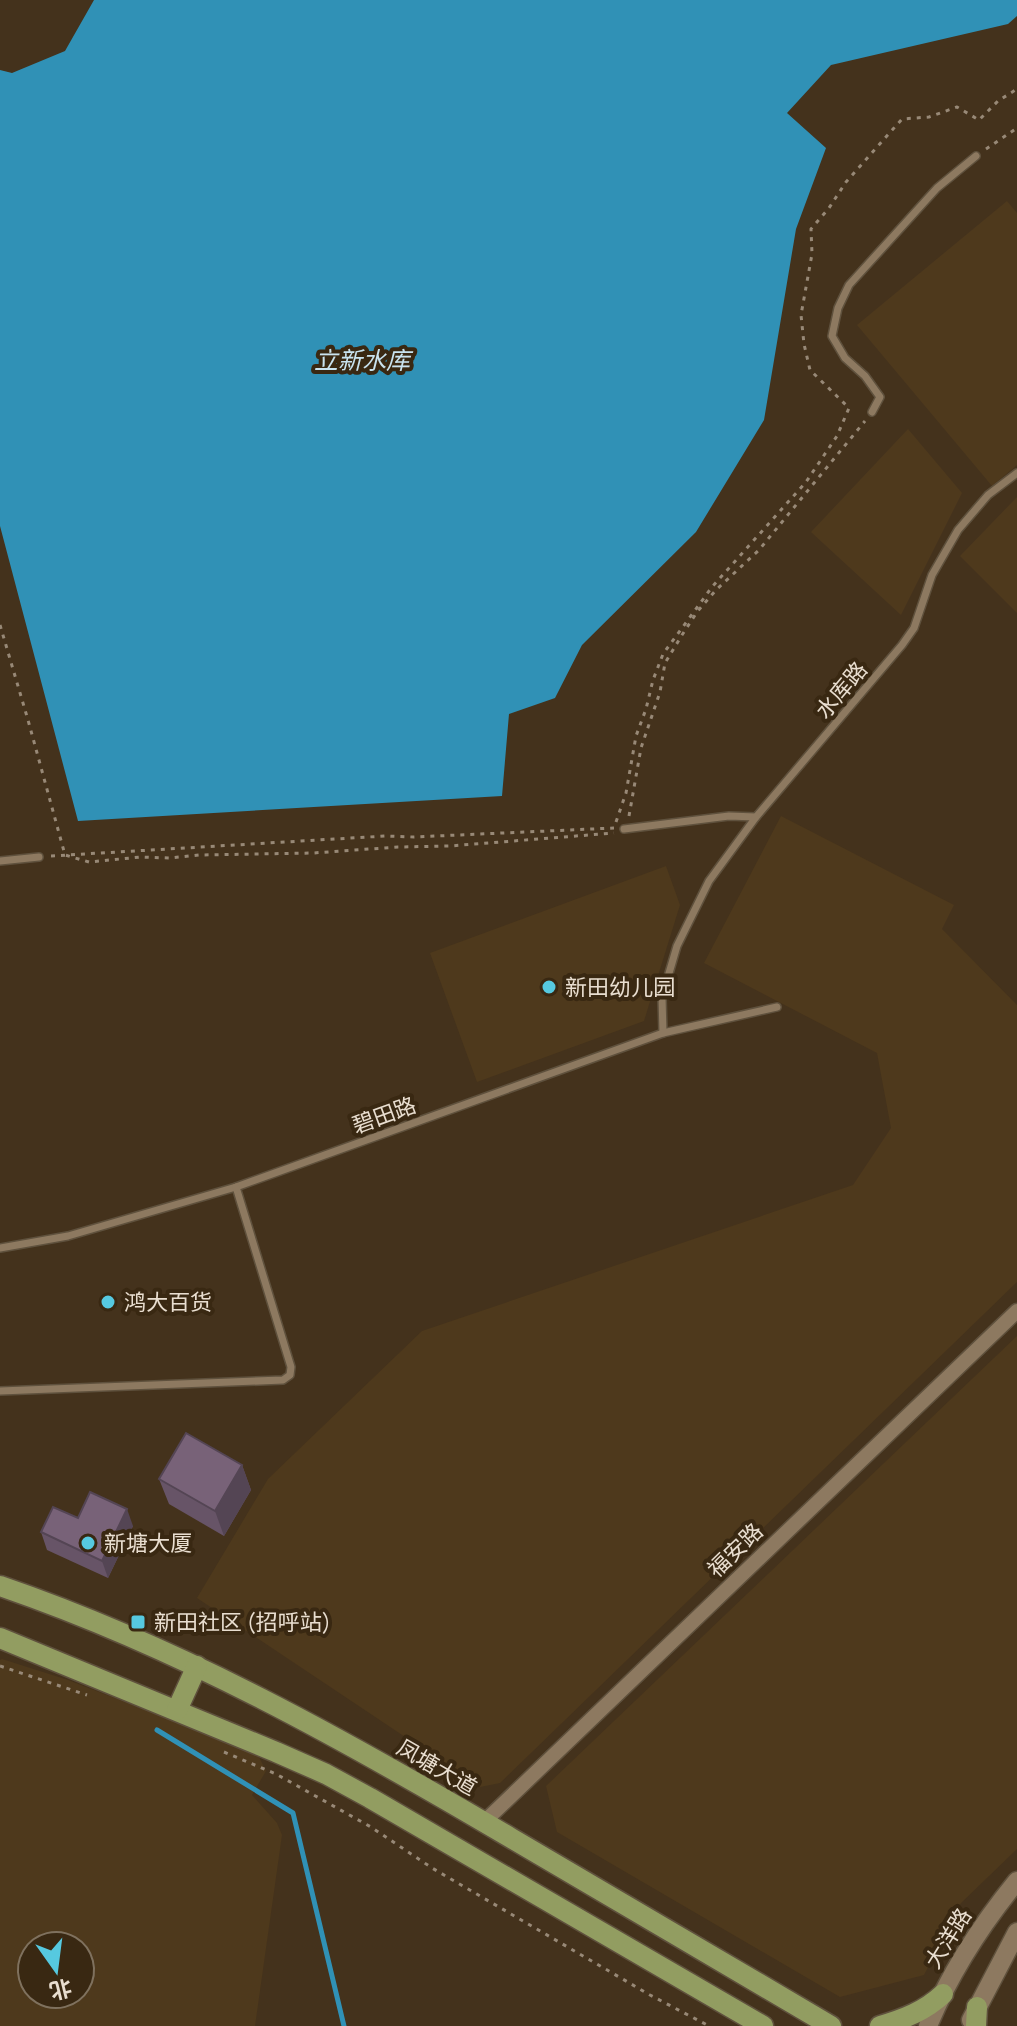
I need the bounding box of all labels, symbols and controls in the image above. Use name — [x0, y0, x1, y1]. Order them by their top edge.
water label: 立新水库 — [314, 343, 414, 376]
street label: 水库路 — [808, 655, 874, 725]
place label: 新田幼儿园 — [565, 972, 675, 1002]
marker: 新田幼儿园 — [540, 978, 558, 996]
street label: 碧田路 — [348, 1090, 420, 1140]
place label: 鸿大百货 — [124, 1287, 212, 1317]
marker: 鸿大百货 — [99, 1293, 117, 1311]
street label: 福安路 — [701, 1516, 769, 1584]
place label: 新塘大厦 — [104, 1528, 192, 1558]
marker: 新塘大厦 — [79, 1534, 97, 1552]
place label: 新田社区 (招呼站) — [154, 1607, 331, 1637]
marker: 新田社区 (招呼站) — [129, 1613, 147, 1631]
street label: 凤塘大道 — [391, 1732, 483, 1802]
street label: 大洋路 — [918, 1902, 978, 1974]
north arrow — [16, 1930, 96, 2010]
text: 北 — [47, 1972, 75, 2007]

